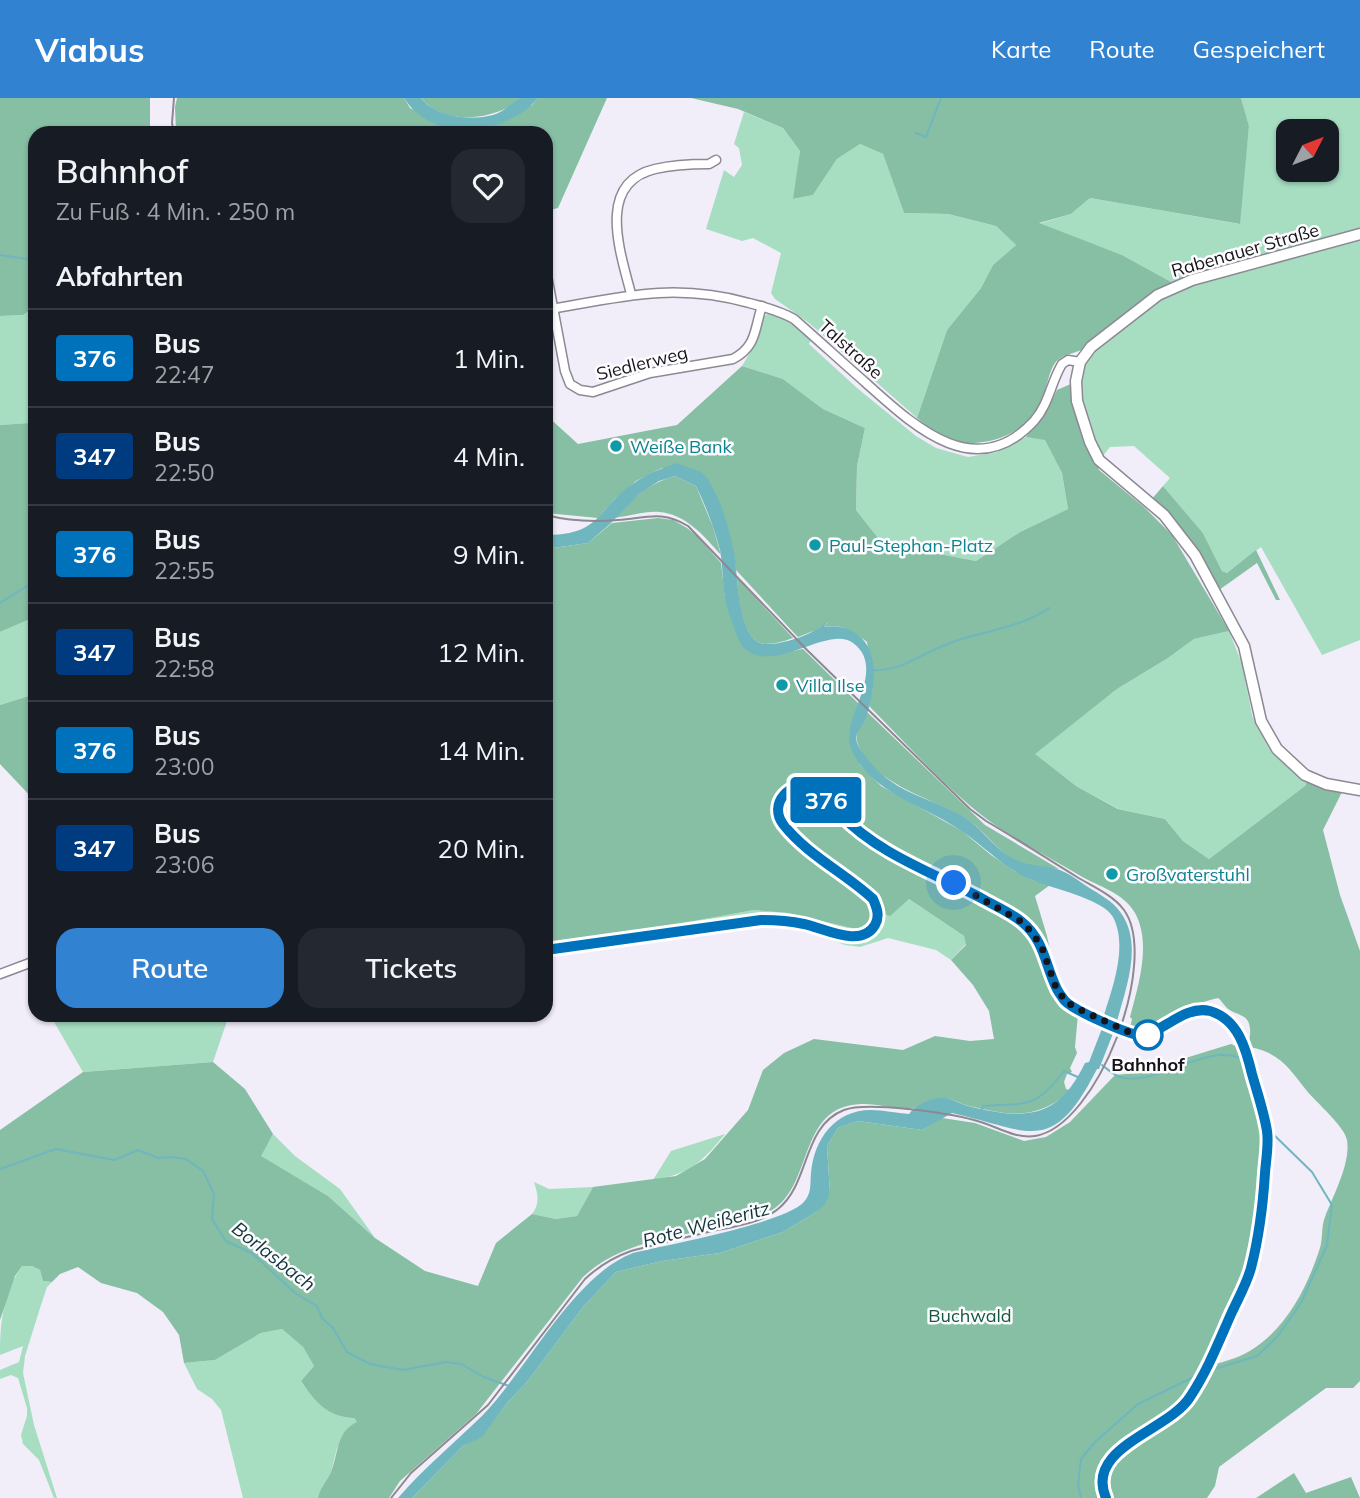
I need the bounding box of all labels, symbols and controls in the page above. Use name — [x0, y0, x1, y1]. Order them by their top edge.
text: Viabus — [35, 29, 145, 70]
text: Karte — [991, 34, 1051, 64]
text: Route — [1089, 34, 1155, 64]
text: Gespeichert — [1193, 34, 1325, 64]
north arrow — [1276, 119, 1339, 182]
map controls — [1276, 119, 1339, 182]
button: heart — [451, 149, 525, 223]
text: Bahnhof — [56, 150, 188, 191]
text: Zu Fuß · 4 Min. · 250 m — [56, 197, 295, 226]
street label: Rabenauer Straße — [1169, 218, 1321, 282]
text: Abfahrten — [56, 260, 183, 293]
street label: Talstraße — [814, 314, 888, 384]
text: Bus — [154, 327, 200, 360]
street label: Siedlerweg — [594, 341, 690, 385]
text: 1 Min. — [453, 342, 525, 375]
text: 376 — [73, 343, 116, 373]
text: 22:47 — [154, 360, 214, 389]
text: Bus — [154, 425, 200, 458]
place label: Weiße Bank — [630, 435, 733, 458]
marker: Weiße Bank — [608, 438, 624, 454]
text: 4 Min. — [453, 440, 525, 473]
text: 347 — [73, 441, 116, 471]
text: 22:50 — [154, 458, 214, 487]
text: Bus — [154, 523, 200, 556]
place label: Paul-Stephan-Platz — [829, 534, 993, 557]
marker: Paul-Stephan-Platz — [807, 537, 823, 553]
text: 9 Min. — [453, 538, 525, 571]
text: 376 — [73, 539, 116, 569]
text: 22:55 — [154, 556, 214, 585]
text: Bus — [154, 621, 200, 654]
text: 12 Min. — [437, 636, 525, 669]
text: 347 — [73, 637, 116, 667]
text: 22:58 — [154, 654, 214, 683]
place label: Villa Ilse — [796, 674, 865, 697]
marker: Villa Ilse — [774, 677, 790, 693]
text: Bus — [154, 719, 200, 752]
text: 14 Min. — [437, 734, 525, 767]
text: 376 — [73, 735, 116, 765]
text: 23:00 — [154, 752, 214, 781]
line badge: 376 — [786, 777, 866, 823]
text: 376 — [804, 785, 848, 815]
text: Bus — [154, 817, 200, 850]
text: 20 Min. — [437, 832, 525, 865]
text: 347 — [73, 833, 116, 863]
text: 23:06 — [154, 850, 214, 879]
place label: Großvaterstuhl — [1126, 863, 1250, 886]
your location — [936, 865, 971, 900]
marker: Großvaterstuhl — [1104, 866, 1120, 882]
button: Route — [56, 928, 284, 1008]
button: Tickets — [298, 928, 525, 1008]
marker: Bahnhof — [1133, 1020, 1163, 1050]
place label: Bahnhof — [1111, 1053, 1185, 1076]
water label: Rote Weißeritz — [640, 1195, 772, 1253]
water label: Borlasbach — [227, 1216, 321, 1296]
park label: Buchwald — [928, 1304, 1012, 1327]

